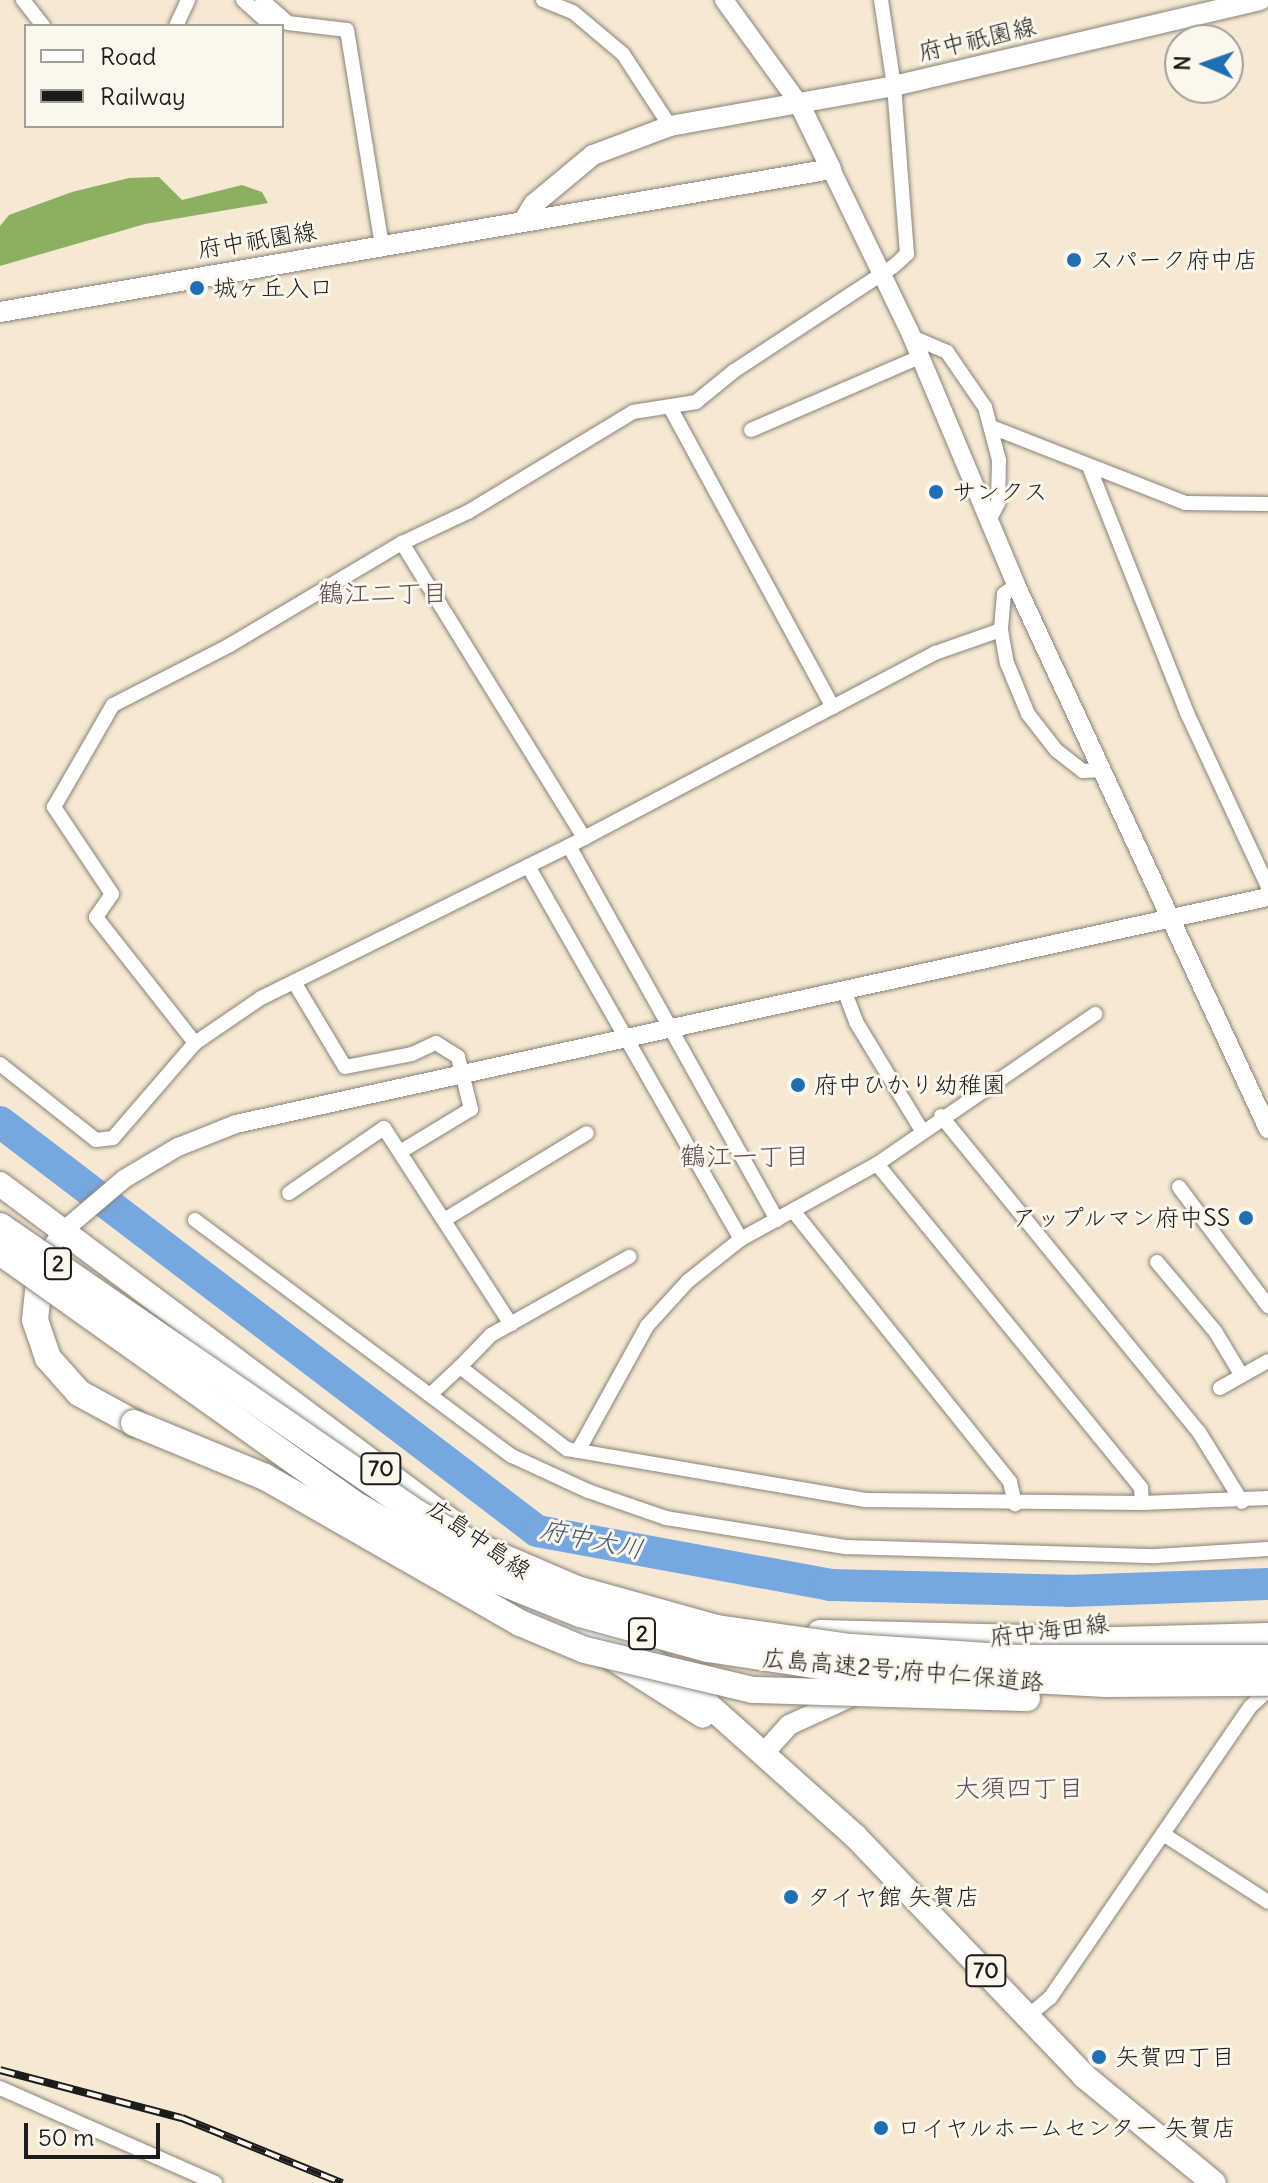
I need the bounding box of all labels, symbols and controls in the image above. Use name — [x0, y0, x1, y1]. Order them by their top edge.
street label: 府中祇園線 — [915, 11, 1039, 67]
legend — [24, 24, 284, 128]
north arrow — [1164, 24, 1244, 104]
text: Road — [100, 41, 156, 71]
text: N — [1168, 55, 1196, 71]
text: Railway — [100, 81, 186, 111]
street label: 府中祇園線 — [195, 216, 319, 264]
place label: スパーク府中店 — [1090, 246, 1258, 274]
marker: スパーク府中店 — [1065, 251, 1083, 269]
place label: 城ヶ丘入口 — [213, 274, 333, 302]
marker: 城ヶ丘入口 — [188, 279, 206, 297]
place label: サンクス — [952, 478, 1048, 506]
marker: サンクス — [927, 483, 945, 501]
district label: 鶴江二丁目 — [318, 577, 448, 609]
place label: 府中ひかり幼稚園 — [814, 1071, 1006, 1099]
marker: 府中ひかり幼稚園 — [789, 1076, 807, 1094]
district label: 鶴江一丁目 — [680, 1140, 810, 1172]
place label: アップルマン府中SS — [1011, 1204, 1230, 1232]
marker: アップルマン府中SS — [1237, 1209, 1255, 1227]
road number: 2 — [42, 1246, 74, 1282]
road number: 70 — [359, 1451, 403, 1487]
street label: 広島中島線 — [422, 1493, 536, 1585]
water label: 府中大川 — [538, 1513, 646, 1565]
street label: 府中海田線 — [988, 1608, 1110, 1652]
road number: 2 — [626, 1616, 658, 1652]
street label: 広島高速2号;府中仁保道路 — [761, 1643, 1045, 1697]
district label: 大須四丁目 — [954, 1772, 1084, 1804]
place label: タイヤ館 矢賀店 — [807, 1883, 981, 1911]
marker: タイヤ館 矢賀店 — [782, 1888, 800, 1906]
road number: 70 — [964, 1953, 1008, 1989]
place label: 矢賀四丁目 — [1115, 2043, 1235, 2071]
marker: 矢賀四丁目 — [1090, 2048, 1108, 2066]
scale bar — [28, 2107, 164, 2157]
place label: ロイヤルホームセンター 矢賀店 — [897, 2114, 1239, 2142]
marker: ロイヤルホームセンター 矢賀店 — [872, 2119, 890, 2137]
text: 50 m — [38, 2122, 94, 2152]

